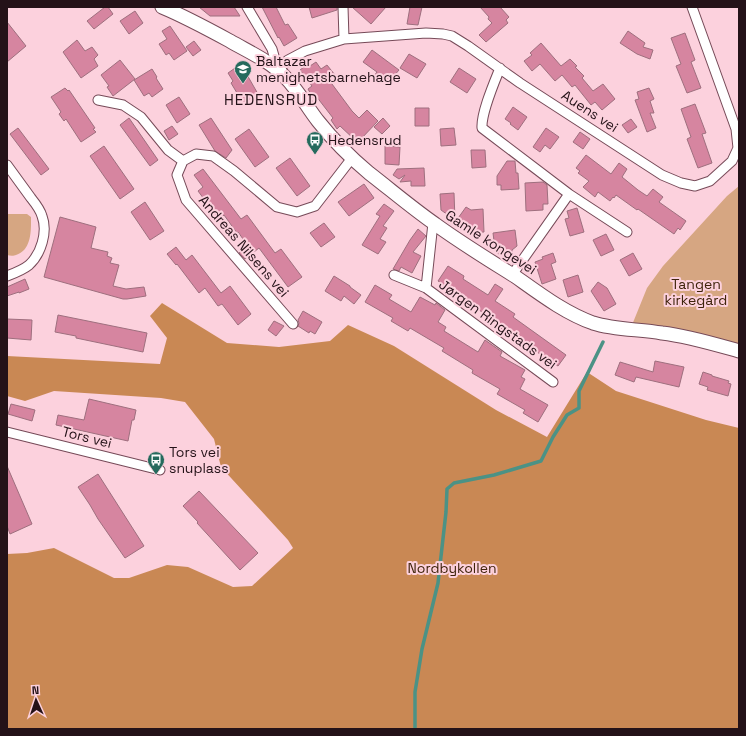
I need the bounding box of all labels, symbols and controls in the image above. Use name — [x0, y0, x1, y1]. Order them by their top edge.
place label: Baltazar menighetsbarnehage — [256, 52, 401, 86]
school or university icon: Baltazar menighetsbarnehage — [233, 59, 253, 84]
street label: Auens vei — [558, 86, 622, 136]
district label: HEDENSRUD — [224, 90, 318, 109]
bus stop icon: Hedensrud — [305, 130, 325, 155]
place label: Hedensrud — [328, 131, 402, 149]
street label: Andreas Nilsens vei — [195, 191, 293, 301]
street label: Gamle kongevei — [442, 206, 540, 278]
street label: Jørgen Ringstads vei — [436, 275, 560, 373]
park label: Tangen kirkegård — [665, 275, 727, 309]
street label: Tors vei — [60, 422, 114, 452]
place label: Tors vei snuplass — [169, 443, 229, 477]
bus stop icon: Tors vei snuplass — [146, 450, 166, 475]
park label: Nordbykollen — [407, 559, 497, 577]
north arrow — [16, 680, 56, 720]
text: N — [31, 683, 40, 697]

